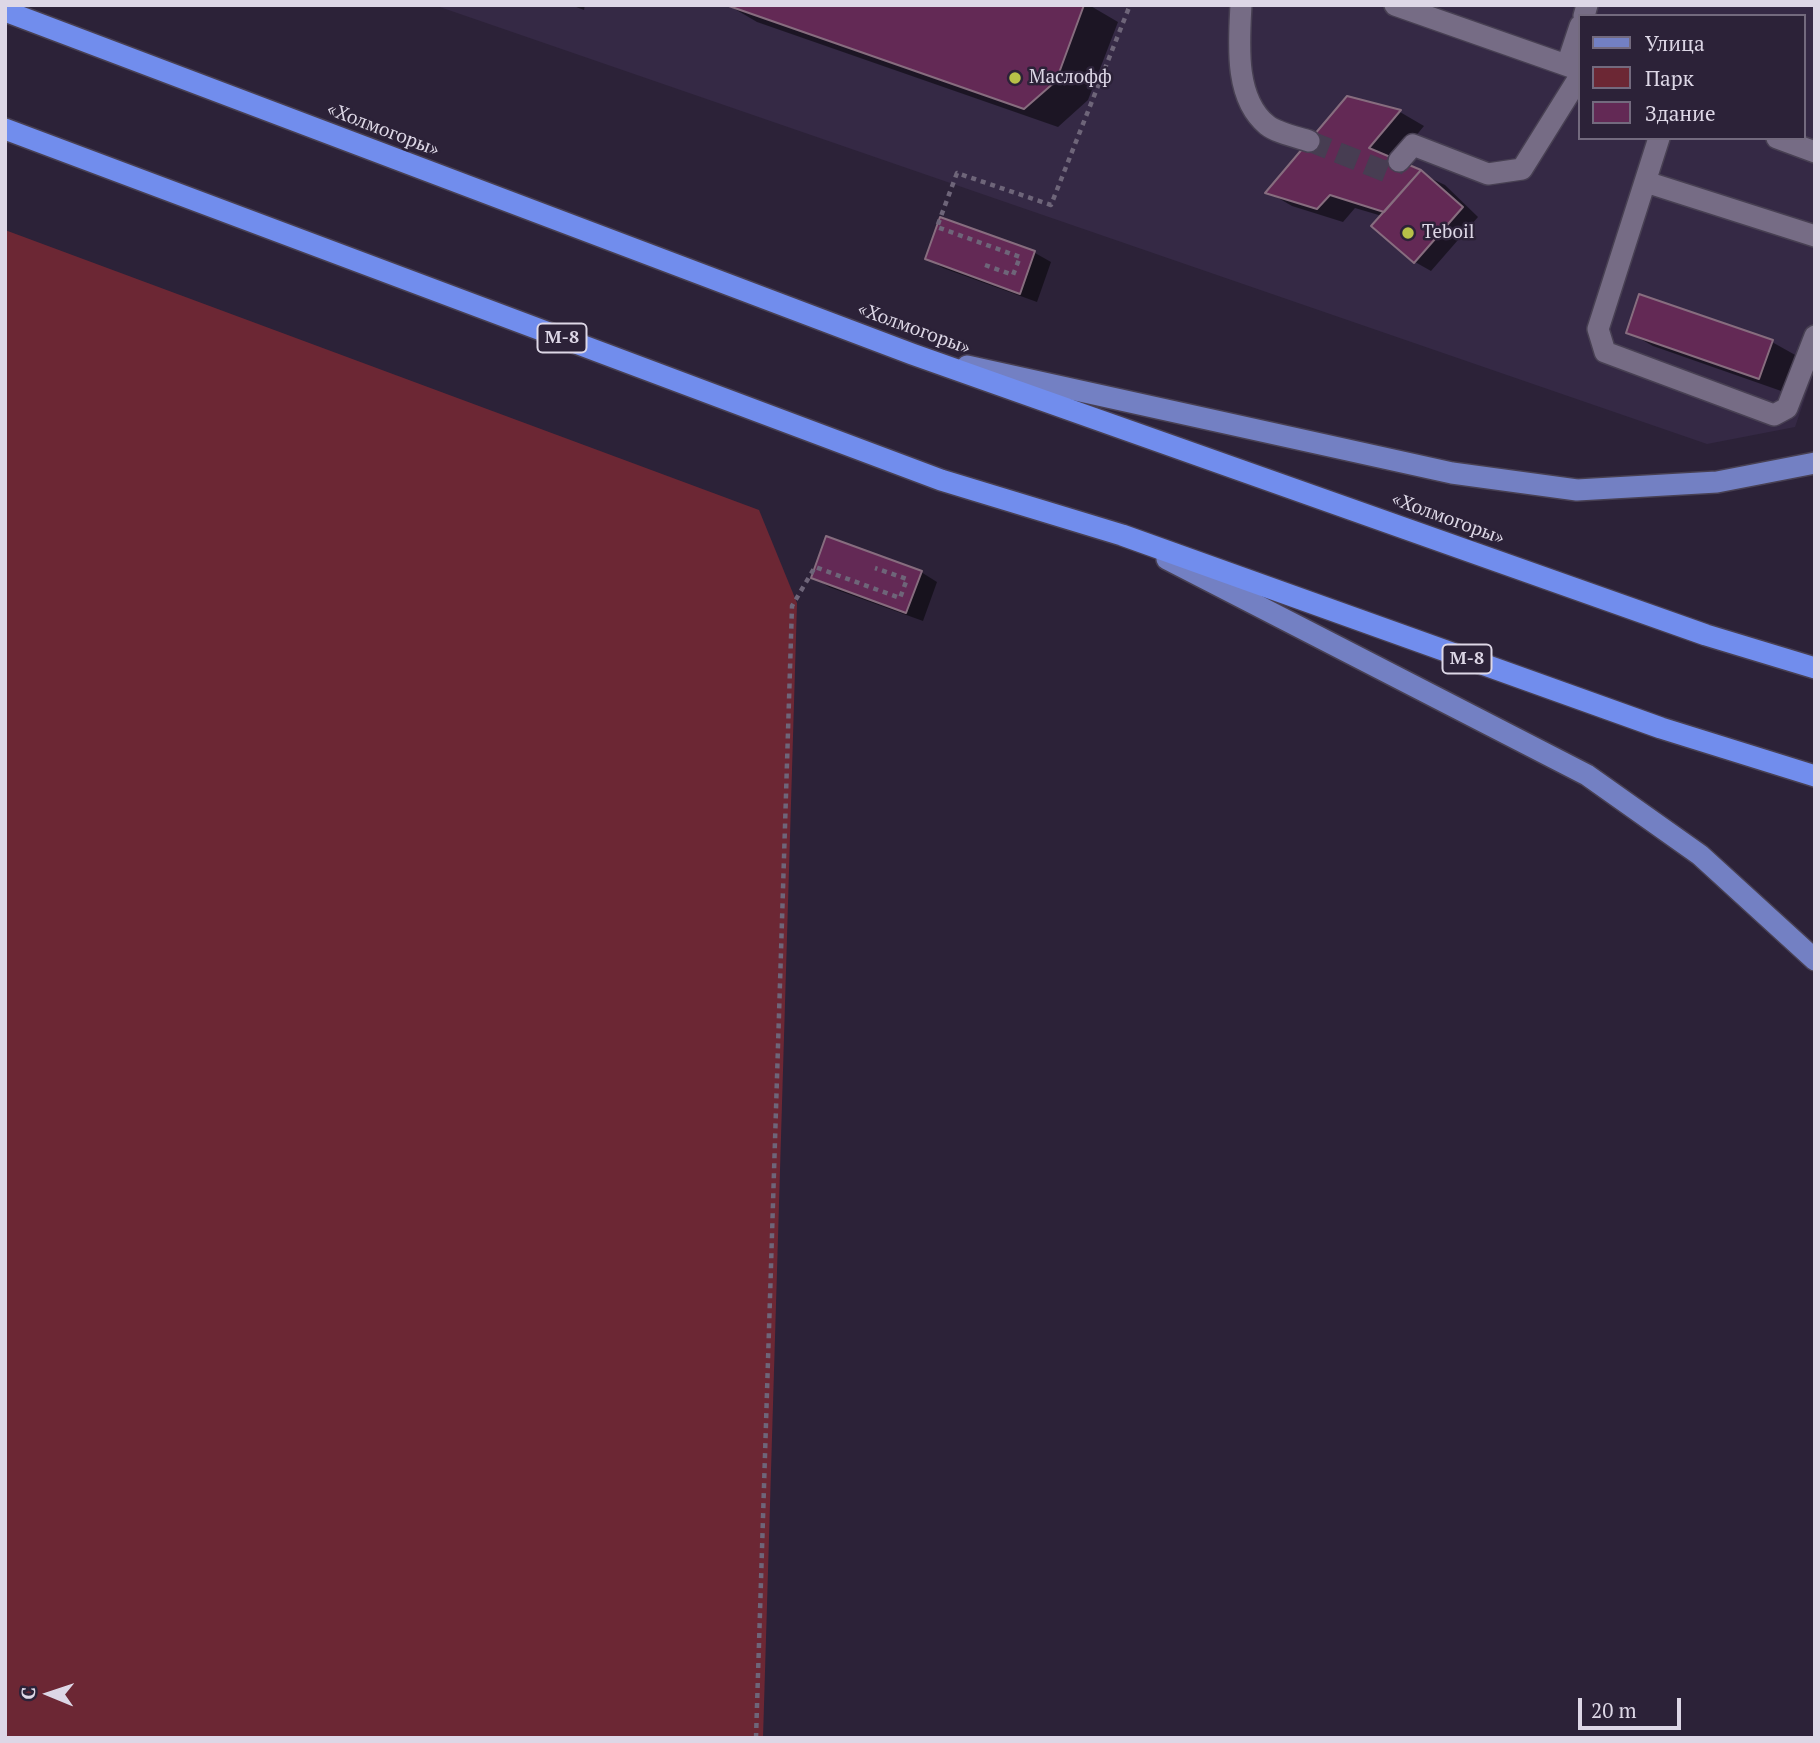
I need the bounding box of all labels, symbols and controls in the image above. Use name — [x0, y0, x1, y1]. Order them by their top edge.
legend — [1578, 14, 1806, 140]
text: Улица — [1645, 29, 1705, 57]
text: Парк — [1645, 64, 1694, 92]
place label: Маслофф — [1029, 67, 1112, 89]
marker: Маслофф — [1007, 70, 1023, 86]
street label: «Холмогоры» — [324, 98, 442, 162]
text: Здание — [1645, 99, 1716, 127]
place label: Teboil — [1422, 222, 1474, 244]
marker: Teboil — [1400, 225, 1416, 241]
street label: «Холмогоры» — [854, 298, 974, 360]
road number: М-8 — [538, 324, 586, 352]
street label: «Холмогоры» — [1388, 488, 1508, 550]
road number: М-8 — [1442, 644, 1492, 674]
north arrow — [14, 1659, 84, 1729]
scale bar — [1582, 1684, 1685, 1728]
text: С — [15, 1687, 40, 1700]
text: 20 m — [1591, 1696, 1637, 1724]

